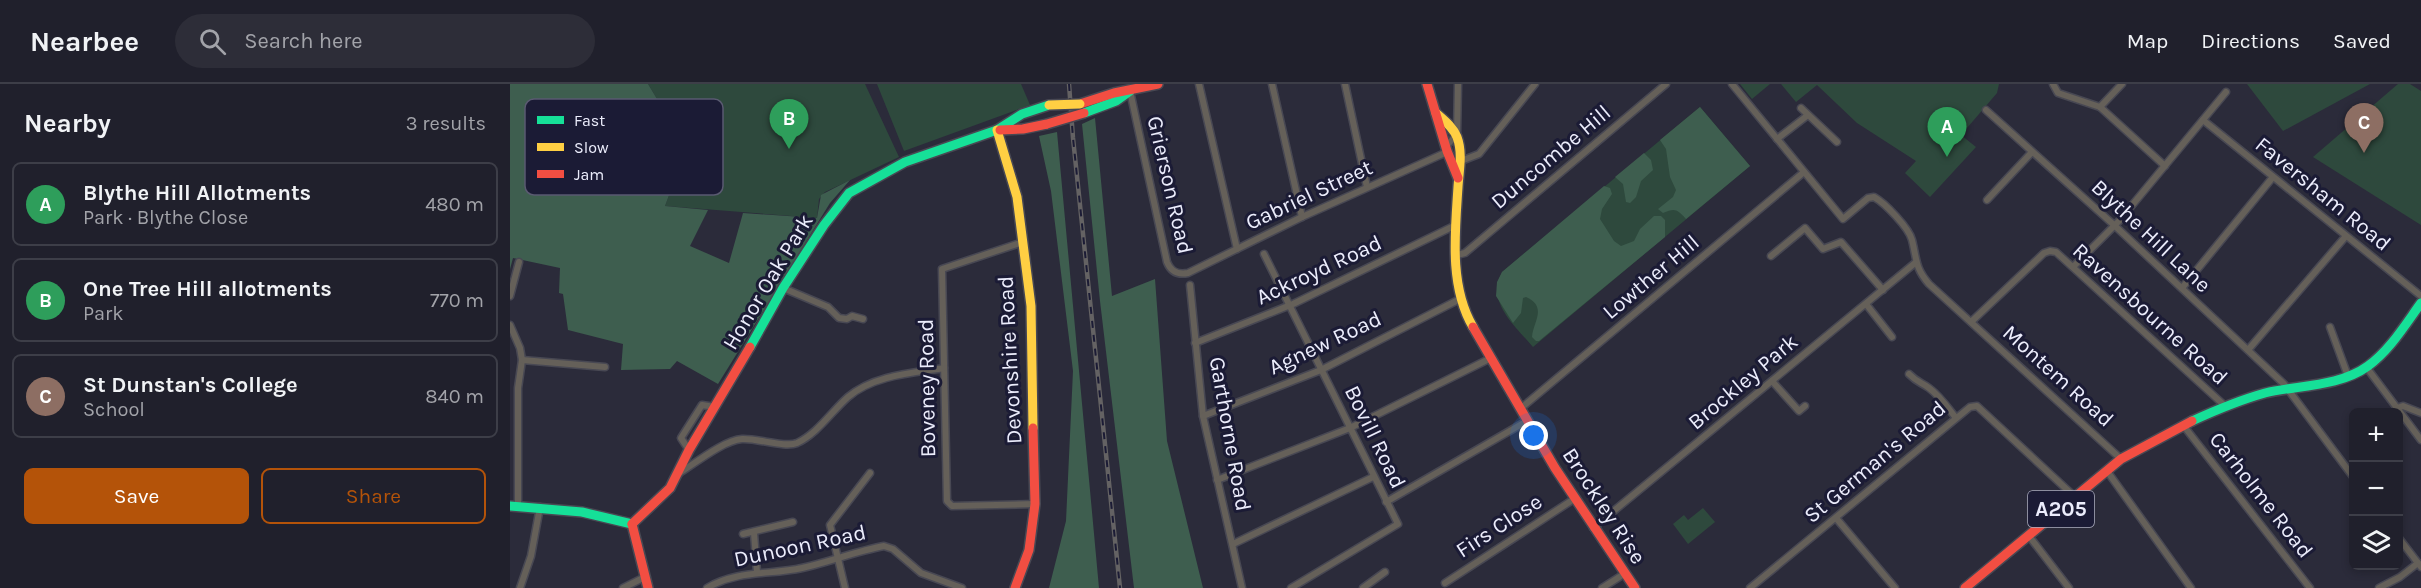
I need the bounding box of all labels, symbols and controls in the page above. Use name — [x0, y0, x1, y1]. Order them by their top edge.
search box — [175, 14, 595, 68]
text: Nearbee — [30, 25, 139, 58]
icon: search — [196, 25, 229, 58]
text: Search here — [244, 28, 363, 54]
text: Map — [2127, 29, 2168, 53]
text: Directions — [2201, 29, 2300, 53]
text: Saved — [2333, 29, 2391, 53]
legend — [525, 99, 723, 195]
street label: Duncombe Hill — [1486, 99, 1616, 215]
pin: B — [770, 100, 808, 149]
pin: C — [2344, 104, 2384, 153]
pin: A — [1928, 107, 1966, 157]
text: Nearby — [24, 108, 111, 139]
text: Fast — [574, 111, 605, 130]
text: 3 results — [406, 112, 486, 135]
street label: Grierson Road — [1142, 114, 1198, 256]
street label: Faversham Road — [2250, 131, 2396, 257]
text: Slow — [574, 138, 609, 157]
street label: Gabriel Street — [1241, 154, 1377, 236]
text: Jam — [574, 165, 604, 184]
street label: Blythe Hill Lane — [2086, 174, 2216, 298]
text: Blythe Hill Allotments — [83, 180, 311, 206]
text: A — [39, 193, 52, 216]
text: 480 m — [425, 193, 484, 216]
text: Park · Blythe Close — [83, 206, 248, 229]
street label: Honor Oak Park — [717, 209, 819, 355]
street label: Lowther Hill — [1598, 229, 1704, 325]
street label: Ackroyd Road — [1252, 230, 1386, 310]
street label: Ravensbourne Road — [2067, 238, 2233, 390]
street label: Devonshire Road — [993, 275, 1027, 445]
text: One Tree Hill allotments — [83, 276, 332, 302]
text: B — [39, 289, 52, 312]
text: 770 m — [430, 289, 484, 312]
text: Park — [83, 302, 124, 325]
street label: Agnew Road — [1264, 306, 1386, 380]
street label: Boveney Road — [913, 318, 941, 458]
street label: Montem Road — [1997, 320, 2119, 432]
street label: Brockley Park — [1683, 329, 1803, 435]
street label: Garthorne Road — [1204, 355, 1256, 513]
text: St Dunstan's College — [83, 372, 298, 398]
street label: Bovill Road — [1339, 381, 1411, 493]
text: C — [39, 385, 52, 408]
text: 840 m — [425, 385, 484, 408]
street label: St German's Road — [1799, 395, 1951, 529]
text: School — [83, 398, 145, 421]
map controls — [2349, 408, 2403, 570]
button: + — [2349, 408, 2403, 462]
your location — [1519, 421, 1548, 450]
street label: Carholme Road — [2204, 427, 2318, 563]
street label: Brockley Rise — [1557, 443, 1651, 569]
button: − — [2349, 462, 2403, 516]
button: Save — [24, 468, 249, 524]
button: Share — [261, 468, 486, 524]
street label: Firs Close — [1451, 489, 1547, 563]
road number: A205 — [2028, 491, 2094, 527]
button: layers — [2349, 516, 2403, 570]
street label: Dunoon Road — [732, 519, 868, 573]

